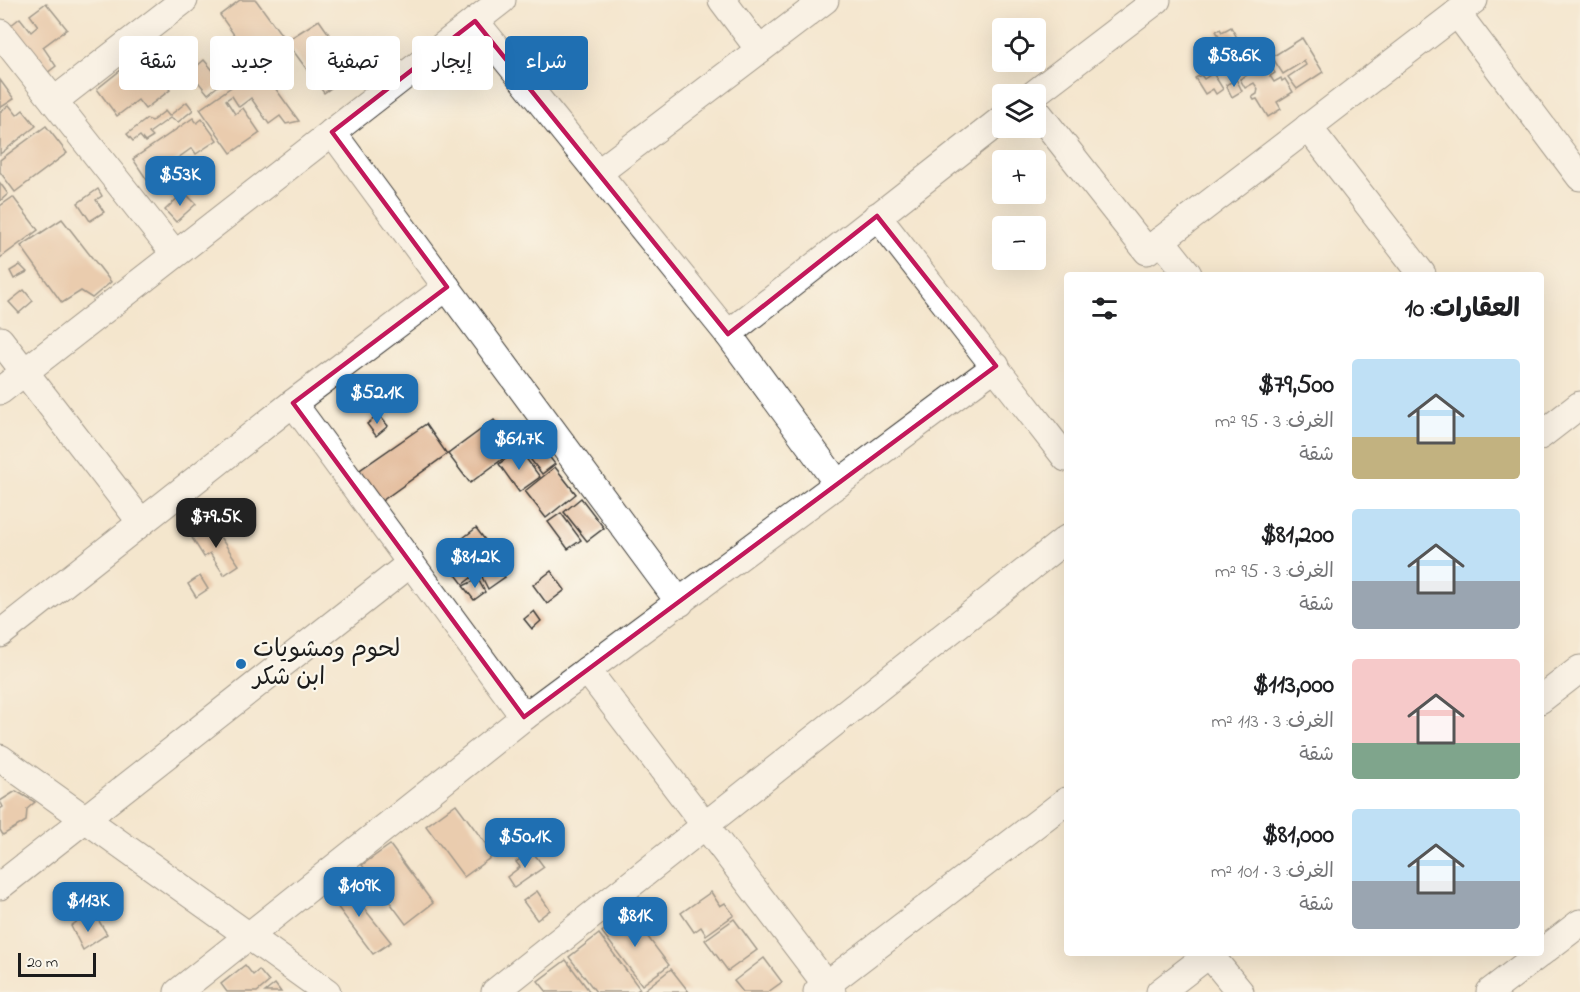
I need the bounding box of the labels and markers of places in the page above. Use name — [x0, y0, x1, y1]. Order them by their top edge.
pin: $58.6K — [1185, 37, 1283, 88]
pin: $53K — [144, 156, 216, 207]
pin: $52.1K — [328, 374, 426, 425]
pin: $61.7K — [470, 420, 568, 471]
pin: $79.5K — [167, 498, 265, 549]
pin: $81.2K — [426, 538, 524, 589]
place label: لحوم ومشويات ابن شكر — [251, 633, 400, 696]
marker: لحوم ومشويات ابن شكر — [234, 657, 248, 671]
pin: $50.1K — [476, 818, 574, 869]
pin: $109K — [317, 867, 401, 918]
pin: $113K — [46, 882, 130, 933]
pin: $81K — [599, 897, 671, 948]

